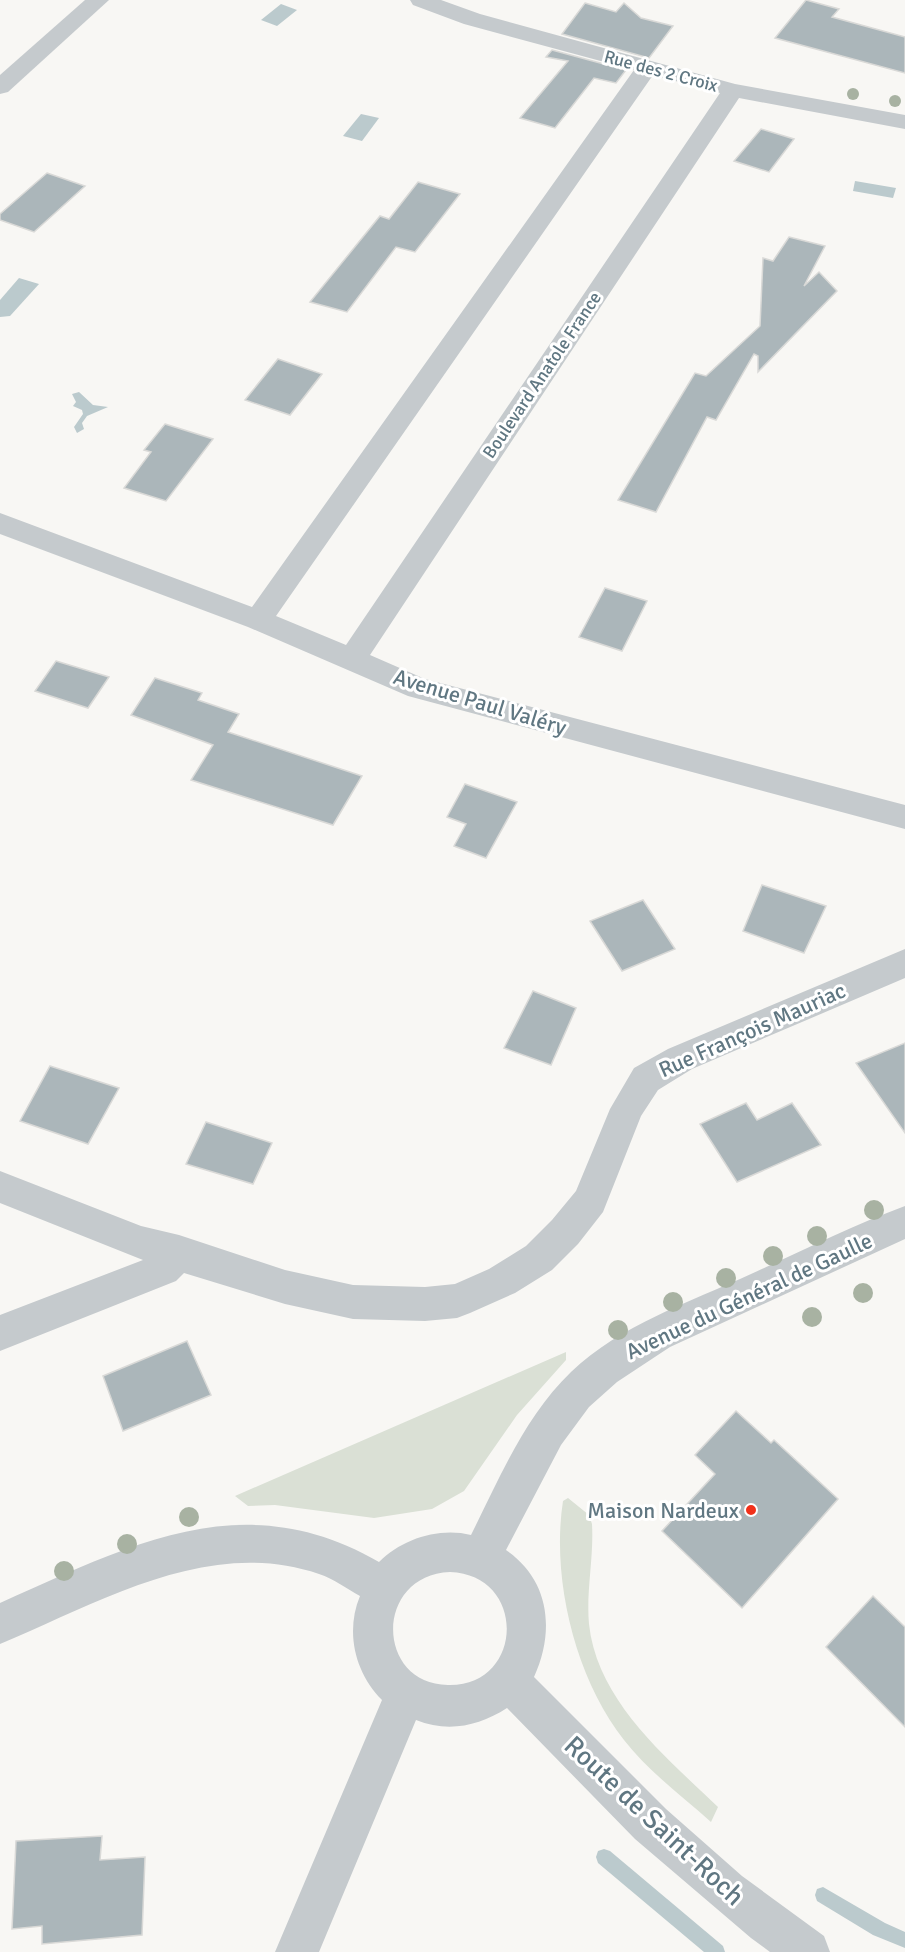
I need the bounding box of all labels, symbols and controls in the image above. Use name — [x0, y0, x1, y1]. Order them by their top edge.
street label: Rue des 2 Croix — [602, 45, 721, 97]
street label: Boulevard Anatole France — [478, 287, 606, 463]
street label: Avenue Paul Valéry — [390, 663, 570, 741]
street label: Rue François Mauriac — [654, 977, 850, 1083]
street label: Avenue du Général de Gaulle — [621, 1227, 877, 1365]
place label: Maison Nardeux — [587, 1497, 739, 1524]
marker: Maison Nardeux — [744, 1503, 758, 1517]
street label: Route de Saint-Roch — [557, 1729, 751, 1913]

